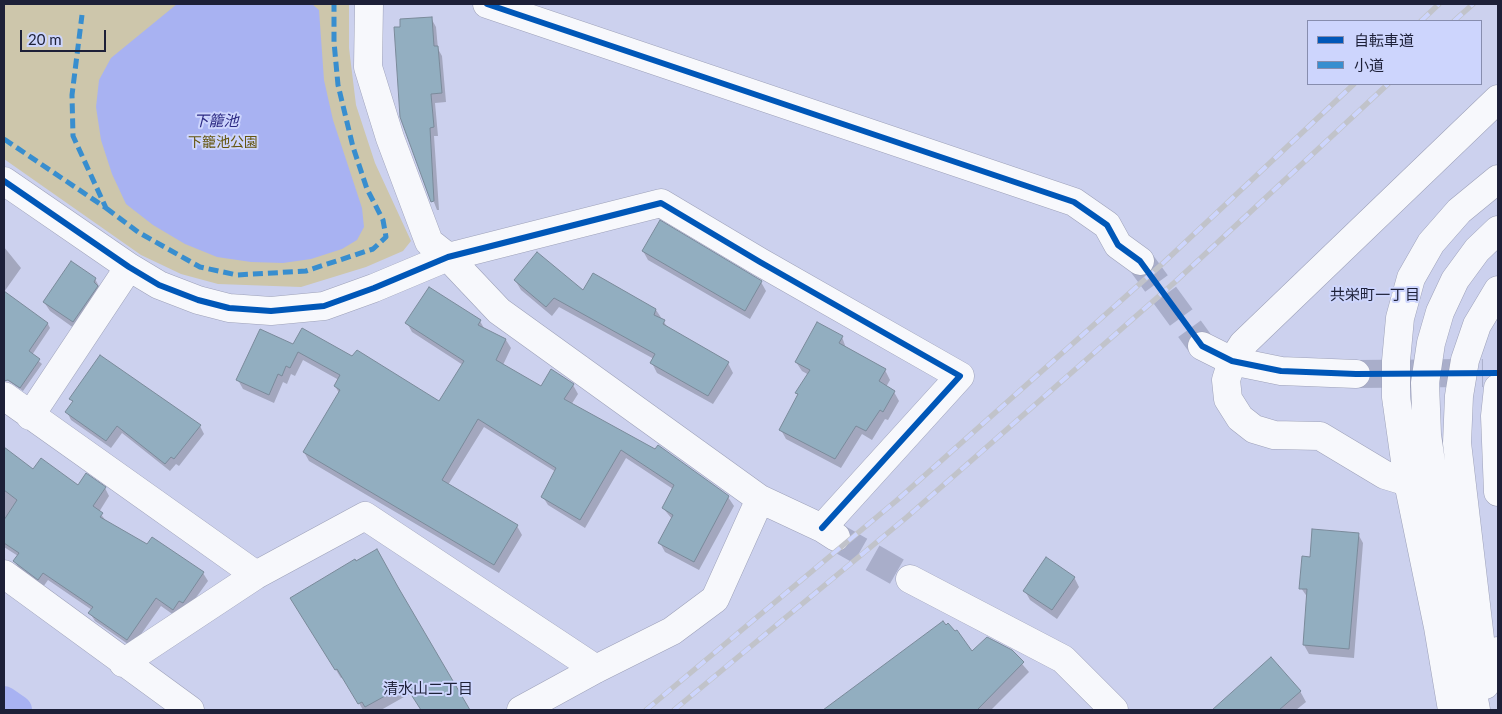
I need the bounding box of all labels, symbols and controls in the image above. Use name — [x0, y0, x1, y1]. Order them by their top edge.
scale bar — [22, 20, 109, 52]
legend — [1307, 20, 1482, 85]
text: 20 m — [28, 30, 62, 48]
text: 自転車道 — [1354, 31, 1414, 49]
text: 小道 — [1354, 56, 1384, 74]
water label: 下籠池 — [194, 112, 238, 130]
park label: 下籠池公園 — [188, 134, 258, 150]
district label: 共栄町一丁目 — [1330, 286, 1420, 304]
district label: 清水山二丁目 — [383, 680, 473, 698]

